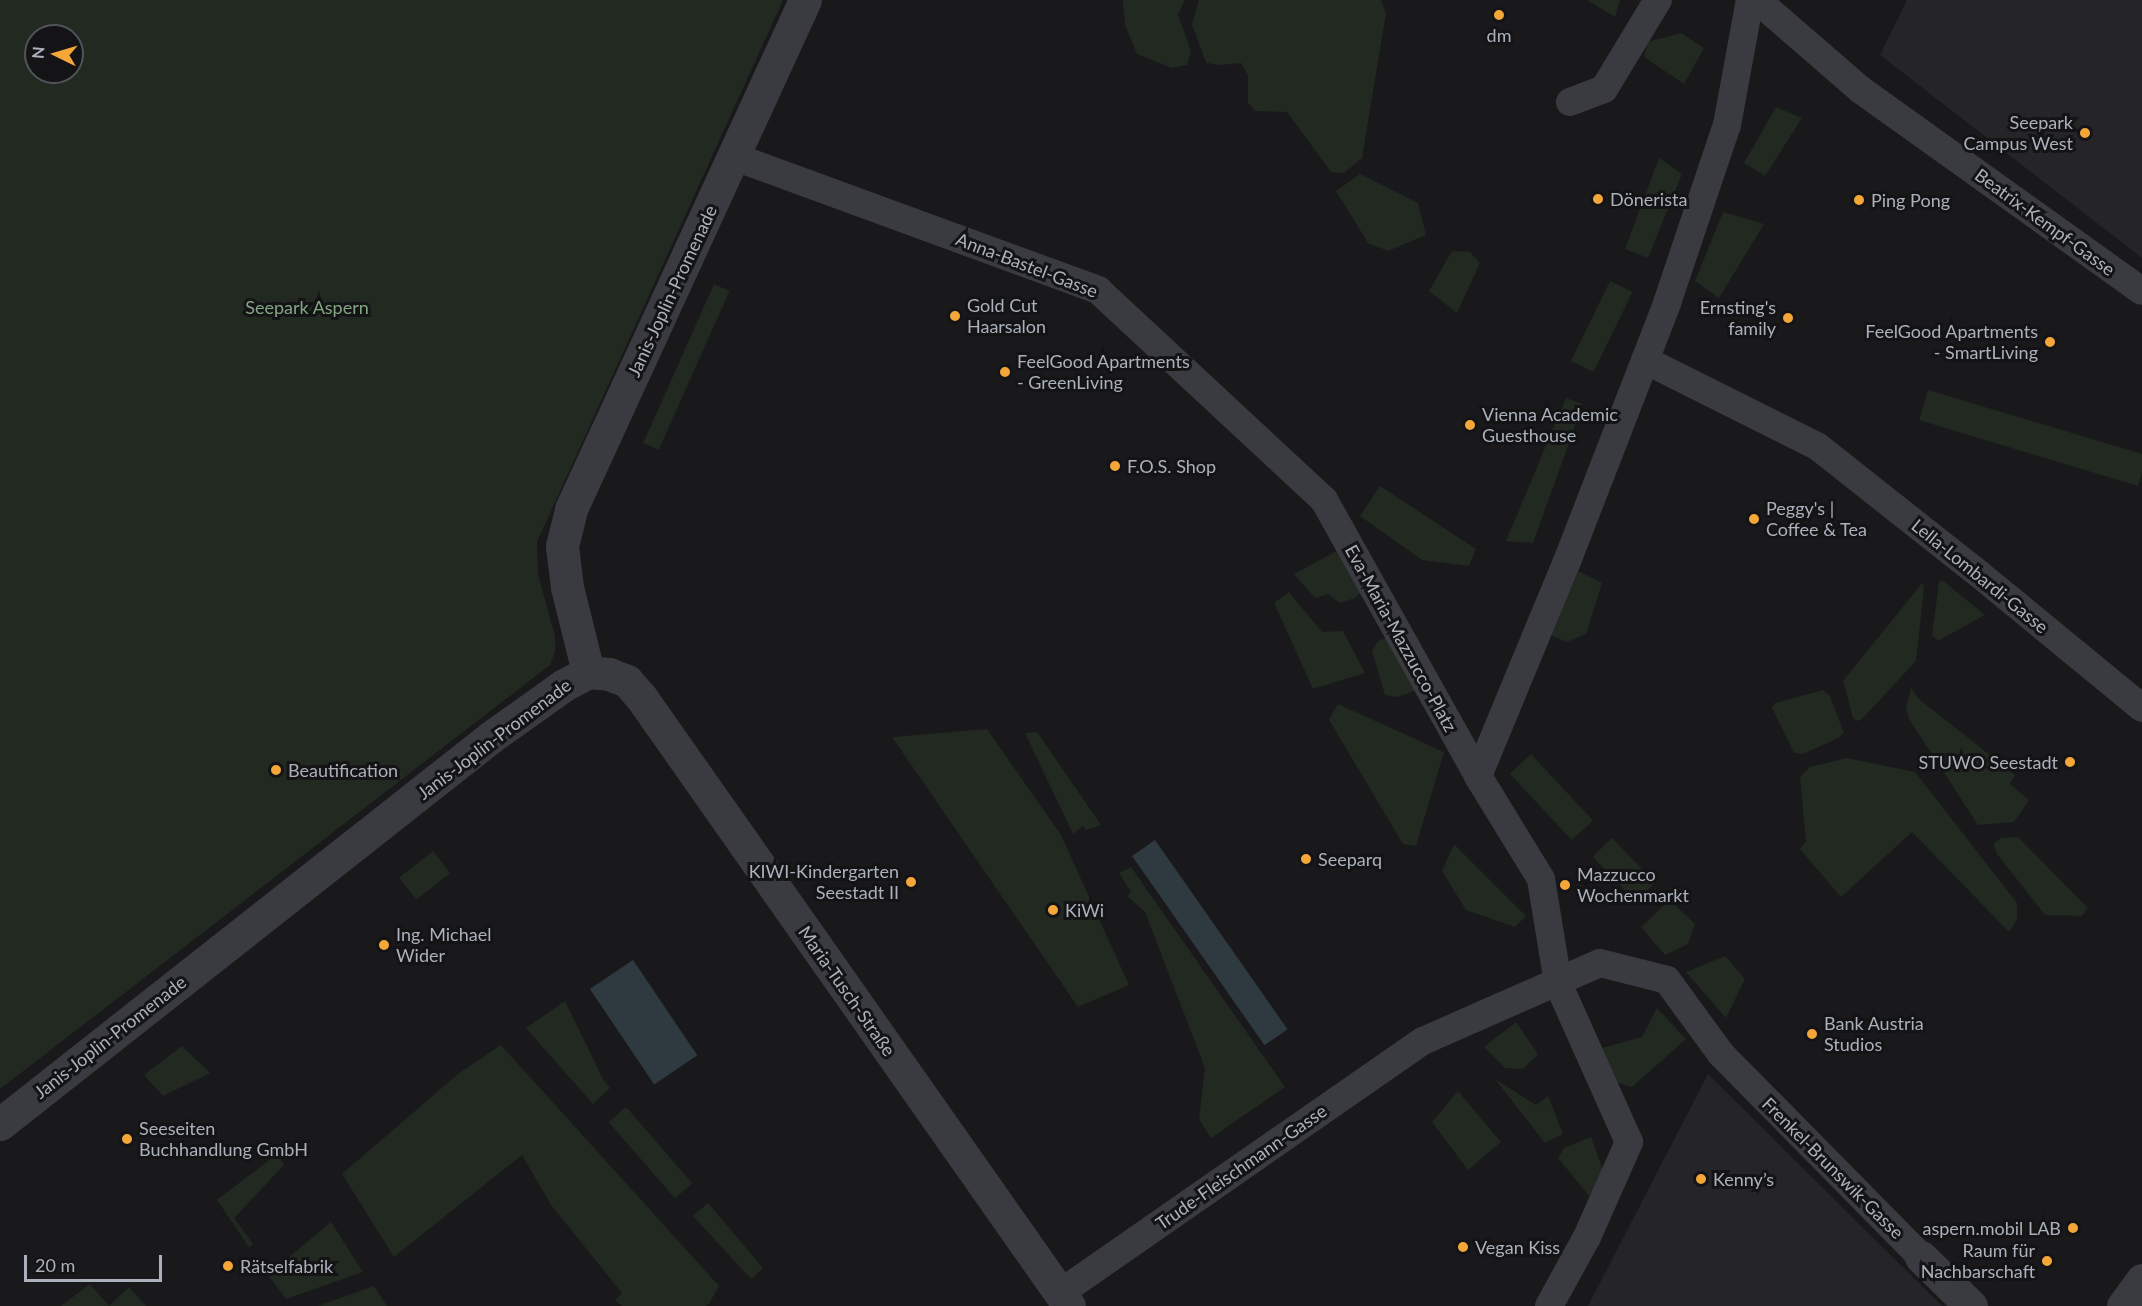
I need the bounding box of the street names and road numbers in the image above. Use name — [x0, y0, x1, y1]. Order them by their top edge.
street label: Beatrix-Kempf-Gasse — [1971, 164, 2119, 280]
street label: Janis-Joplin-Promenade — [623, 202, 721, 380]
street label: Anna-Bastel-Gasse — [953, 228, 1101, 302]
street label: Lella-Lombardi-Gasse — [1907, 514, 2053, 638]
street label: Eva-Maria-Mazzucco-Platz — [1341, 541, 1461, 735]
street label: Janis-Joplin-Promenade — [413, 674, 575, 804]
street label: Maria-Tusch-Straße — [794, 922, 900, 1060]
street label: Janis-Joplin-Promenade — [30, 971, 190, 1103]
street label: Frenkel-Brunswik-Gasse — [1758, 1093, 1908, 1243]
street label: Trude-Fleischmann-Gasse — [1151, 1100, 1331, 1234]

